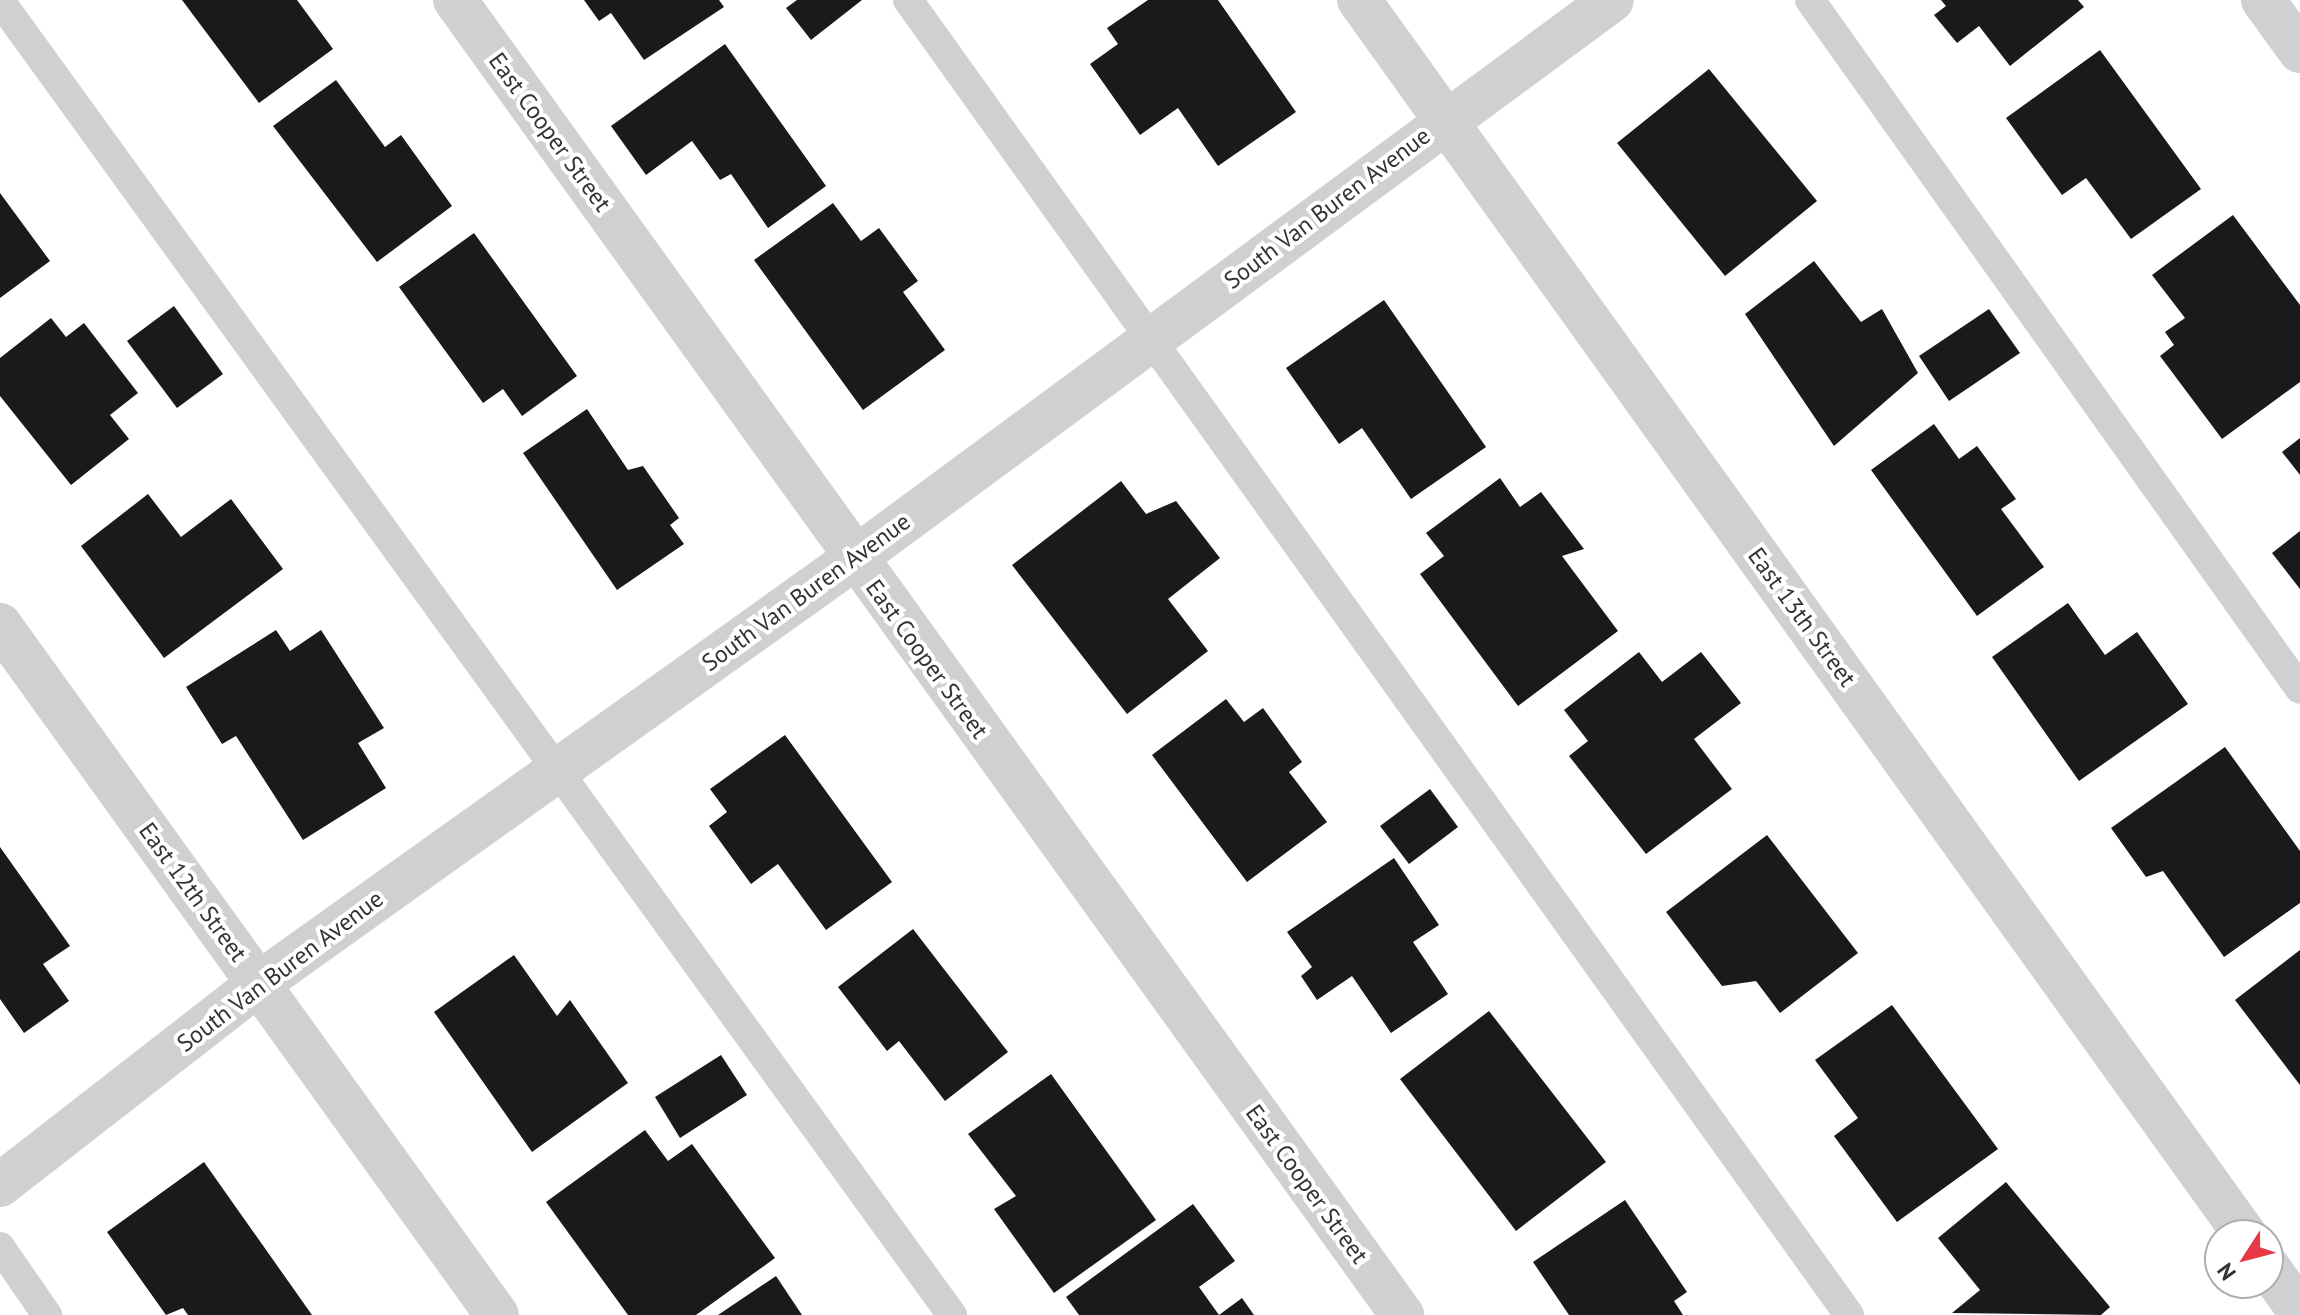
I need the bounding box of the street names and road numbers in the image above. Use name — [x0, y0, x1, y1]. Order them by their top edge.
street label: East Cooper Street — [483, 47, 617, 217]
street label: South Van Buren Avenue — [1218, 121, 1436, 295]
street label: South Van Buren Avenue — [696, 506, 916, 678]
street label: East 13th Street — [1742, 542, 1862, 692]
street label: East Cooper Street — [860, 574, 994, 744]
street label: East 12th Street — [133, 817, 253, 967]
street label: South Van Buren Avenue — [171, 884, 389, 1058]
street label: East Cooper Street — [1240, 1099, 1374, 1269]

